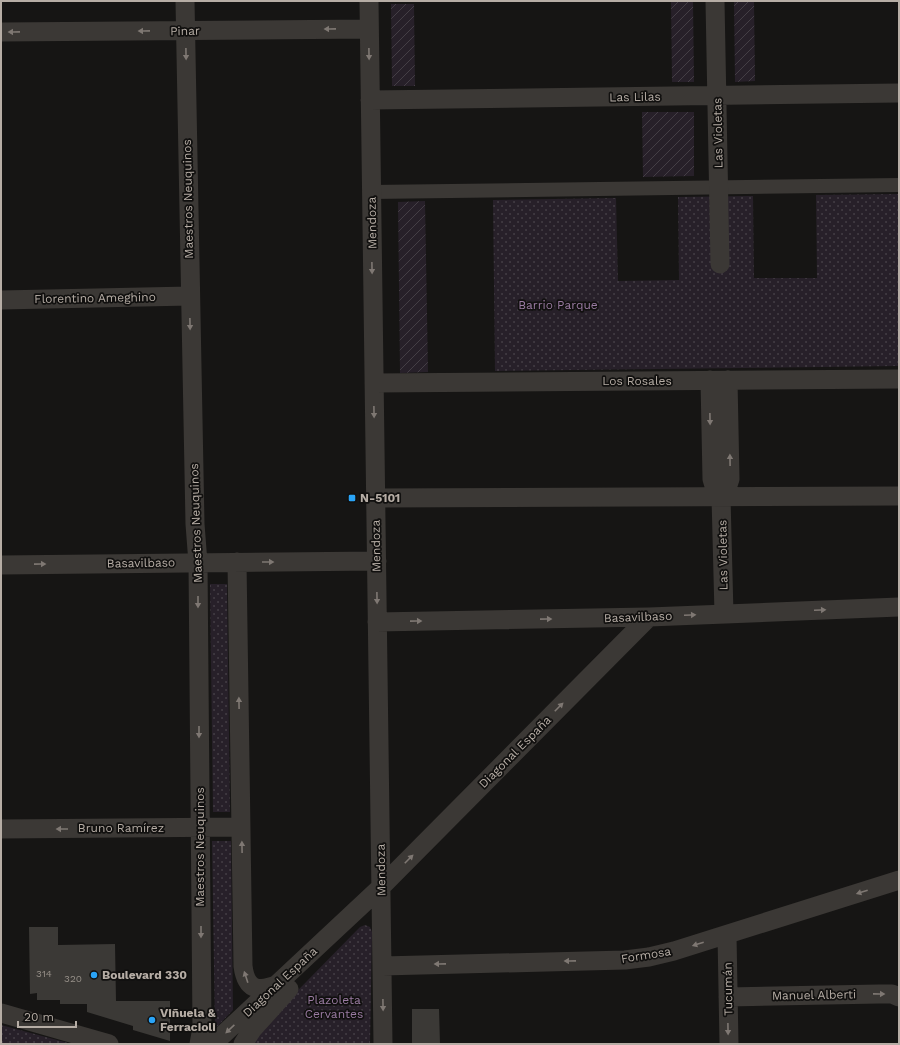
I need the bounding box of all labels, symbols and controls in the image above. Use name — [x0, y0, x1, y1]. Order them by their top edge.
street label: Pinar — [170, 24, 200, 38]
one-way arrow — [323, 26, 336, 32]
one-way arrow — [137, 28, 150, 34]
one-way arrow — [7, 29, 20, 35]
one-way arrow — [183, 48, 189, 61]
one-way arrow — [366, 48, 373, 60]
street label: Las Lilas — [609, 90, 661, 104]
street label: Las Violetas — [710, 98, 726, 168]
street label: Maestros Neuquinos — [180, 139, 196, 259]
street label: Mendoza — [365, 197, 379, 249]
one-way arrow — [369, 262, 376, 274]
street label: Florentino Ameghino — [34, 290, 156, 306]
park label: Barrio Parque — [518, 298, 598, 312]
one-way arrow — [187, 318, 194, 330]
street label: Los Rosales — [602, 374, 672, 388]
one-way arrow — [371, 406, 378, 418]
one-way arrow — [707, 413, 714, 425]
one-way arrow — [726, 454, 733, 466]
street label: Maestros Neuquinos — [187, 463, 205, 583]
place label: N-5101 — [360, 491, 400, 505]
marker: N-5101 — [347, 493, 357, 503]
street label: Mendoza — [369, 520, 383, 572]
street label: Las Violetas — [715, 520, 731, 590]
street label: Basavilbaso — [107, 555, 175, 571]
one-way arrow — [262, 559, 275, 565]
one-way arrow — [34, 561, 47, 567]
one-way arrow — [374, 592, 380, 605]
one-way arrow — [195, 596, 201, 609]
one-way arrow — [814, 607, 827, 613]
street label: Basavilbaso — [604, 609, 672, 625]
one-way arrow — [684, 612, 697, 618]
one-way arrow — [540, 616, 553, 622]
one-way arrow — [410, 618, 423, 624]
one-way arrow — [236, 697, 243, 709]
one-way arrow — [554, 702, 564, 712]
street label: Diagonal España — [476, 713, 554, 791]
one-way arrow — [196, 726, 202, 739]
street label: Maestros Neuquinos — [193, 787, 207, 907]
street label: Bruno Ramírez — [78, 821, 164, 835]
one-way arrow — [55, 826, 68, 832]
one-way arrow — [238, 841, 245, 853]
street label: Mendoza — [374, 844, 388, 896]
one-way arrow — [404, 855, 414, 864]
one-way arrow — [856, 889, 868, 895]
one-way arrow — [198, 926, 204, 939]
one-way arrow — [692, 941, 704, 947]
street label: Diagonal España — [240, 944, 320, 1020]
street label: Formosa — [620, 944, 672, 966]
one-way arrow — [563, 958, 576, 964]
one-way arrow — [433, 961, 446, 967]
street label: Tucumán — [721, 962, 735, 1016]
house number: 314 — [36, 968, 52, 979]
place label: Boulevard 330 — [102, 968, 187, 982]
marker: Boulevard 330 — [89, 970, 99, 980]
one-way arrow — [243, 970, 249, 982]
house number: 320 — [64, 973, 82, 984]
street label: Manuel Alberti — [772, 987, 856, 1003]
one-way arrow — [873, 991, 886, 997]
park label: Plazoleta Cervantes — [305, 993, 363, 1021]
one-way arrow — [380, 999, 386, 1012]
scale bar — [18, 1003, 76, 1029]
place label: Viñuela & Ferracioli — [160, 1006, 216, 1034]
text: 20 m — [24, 1010, 54, 1024]
marker: Viñuela & Ferracioli — [147, 1015, 157, 1025]
one-way arrow — [725, 1023, 732, 1035]
one-way arrow — [225, 1024, 235, 1033]

